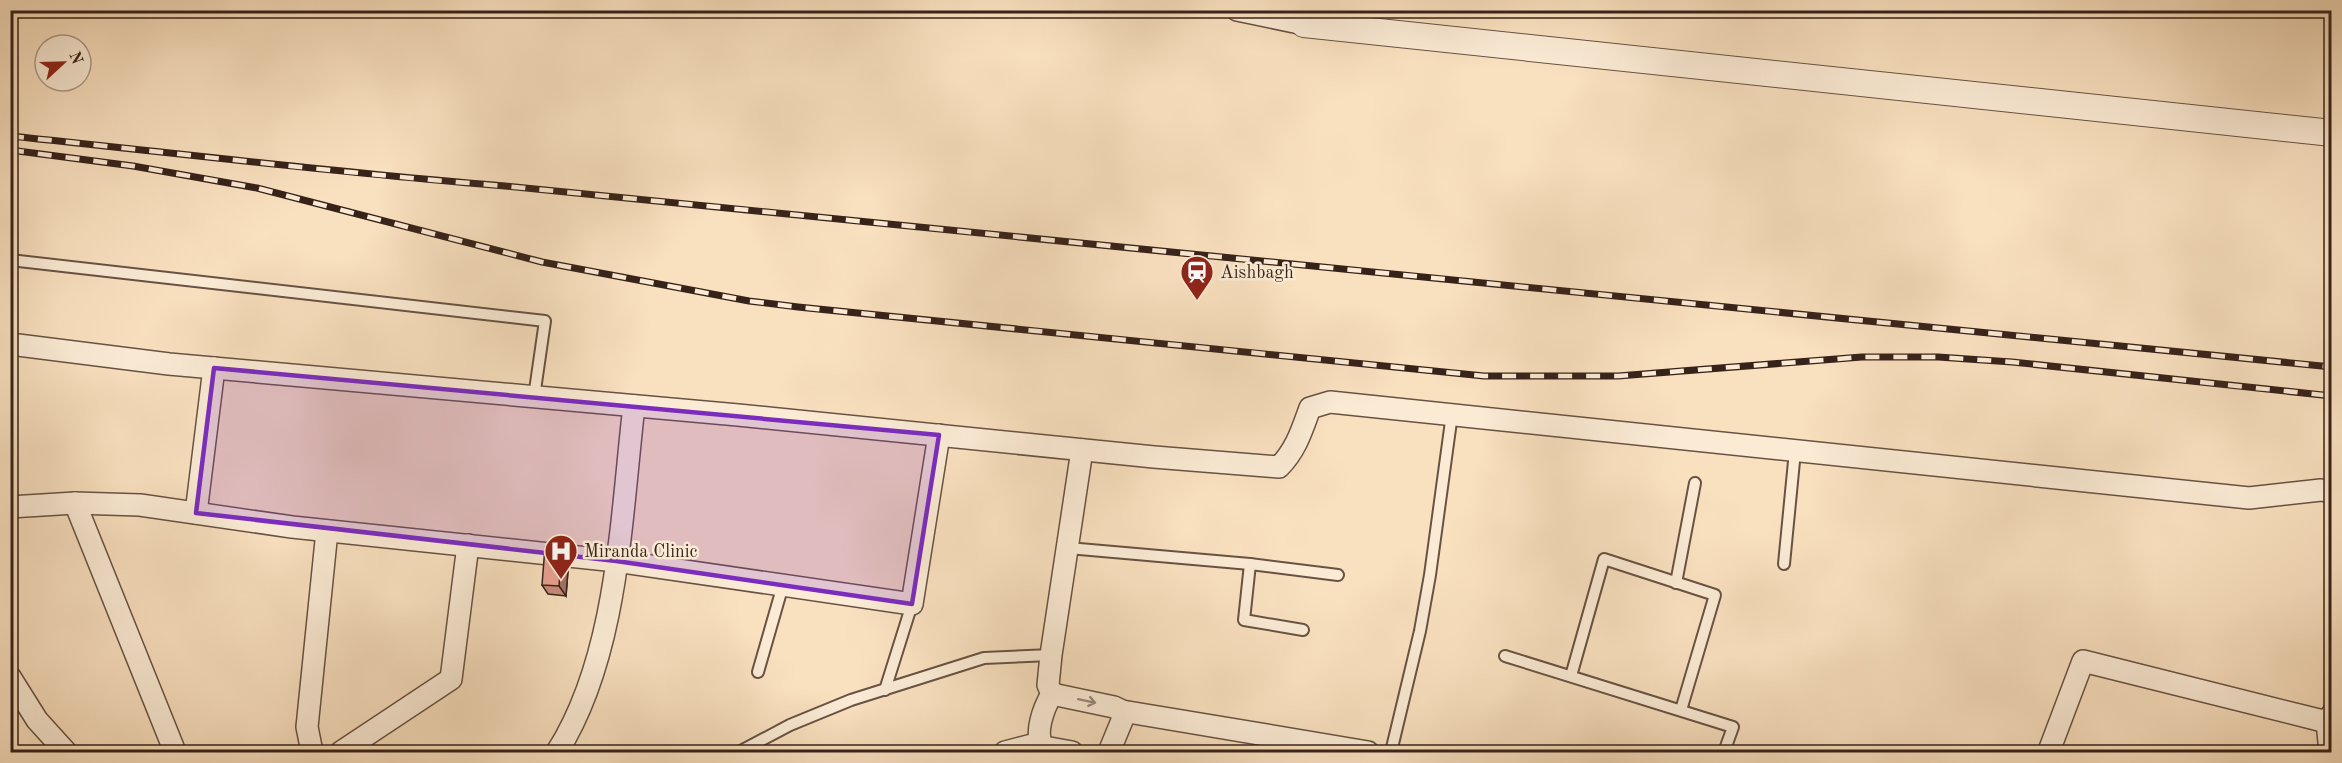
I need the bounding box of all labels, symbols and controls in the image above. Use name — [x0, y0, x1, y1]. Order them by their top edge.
north arrow — [33, 33, 93, 93]
text: N — [65, 49, 85, 68]
station icon: Aishbagh — [1179, 254, 1215, 301]
place label: Aishbagh — [1220, 264, 1294, 282]
hospital icon: Miranda Clinic — [543, 533, 579, 580]
place label: Miranda Clinic — [584, 543, 698, 561]
one-way arrow — [1078, 696, 1097, 708]

